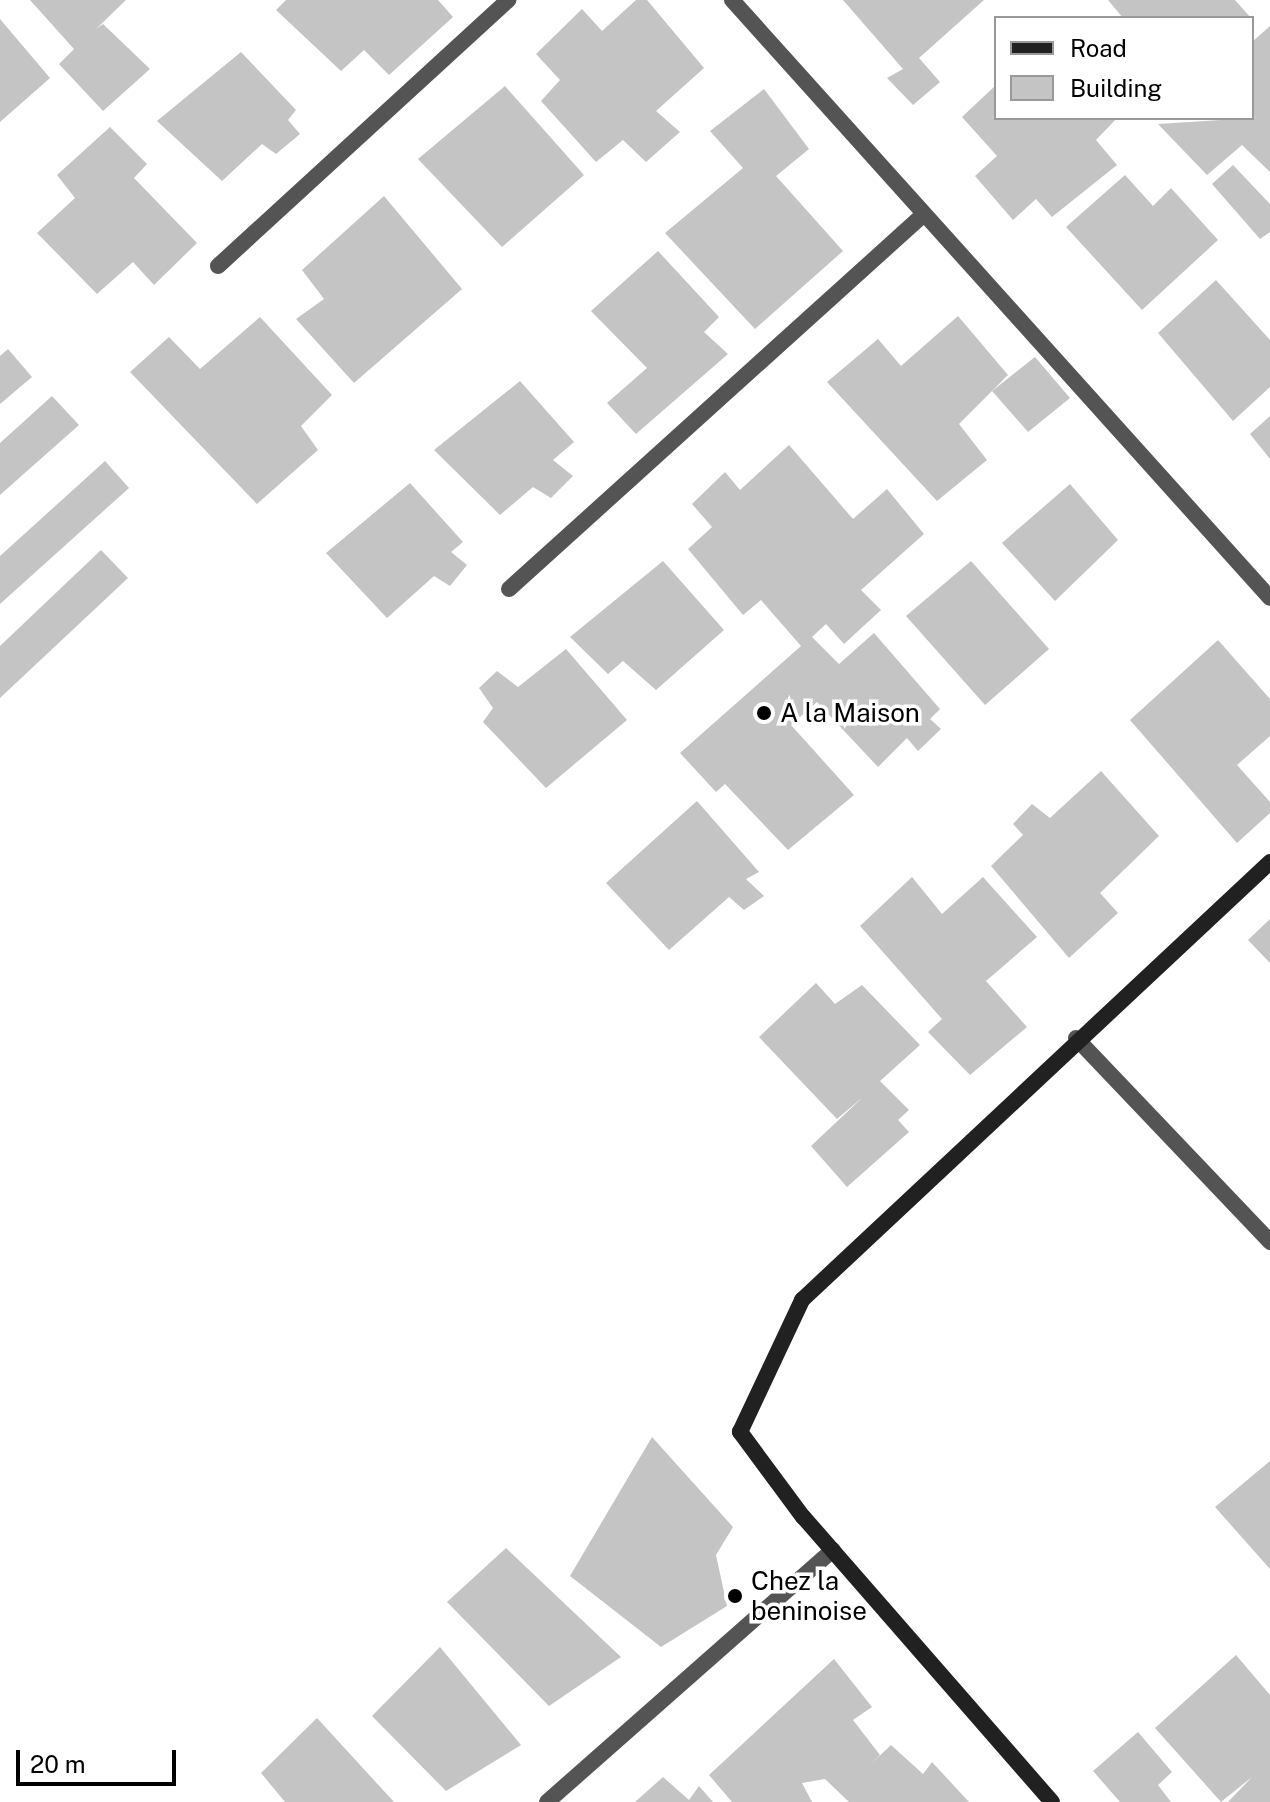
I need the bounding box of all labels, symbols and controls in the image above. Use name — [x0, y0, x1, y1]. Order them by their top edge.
legend — [994, 16, 1254, 120]
text: Road — [1070, 34, 1127, 62]
text: Building — [1070, 74, 1162, 102]
place label: A la Maison — [780, 697, 920, 729]
marker: A la Maison — [755, 704, 773, 722]
place label: Chez la beninoise — [751, 1565, 867, 1626]
marker: Chez la beninoise — [726, 1587, 744, 1605]
scale bar — [20, 1734, 180, 1784]
text: 20 m — [30, 1750, 86, 1778]

